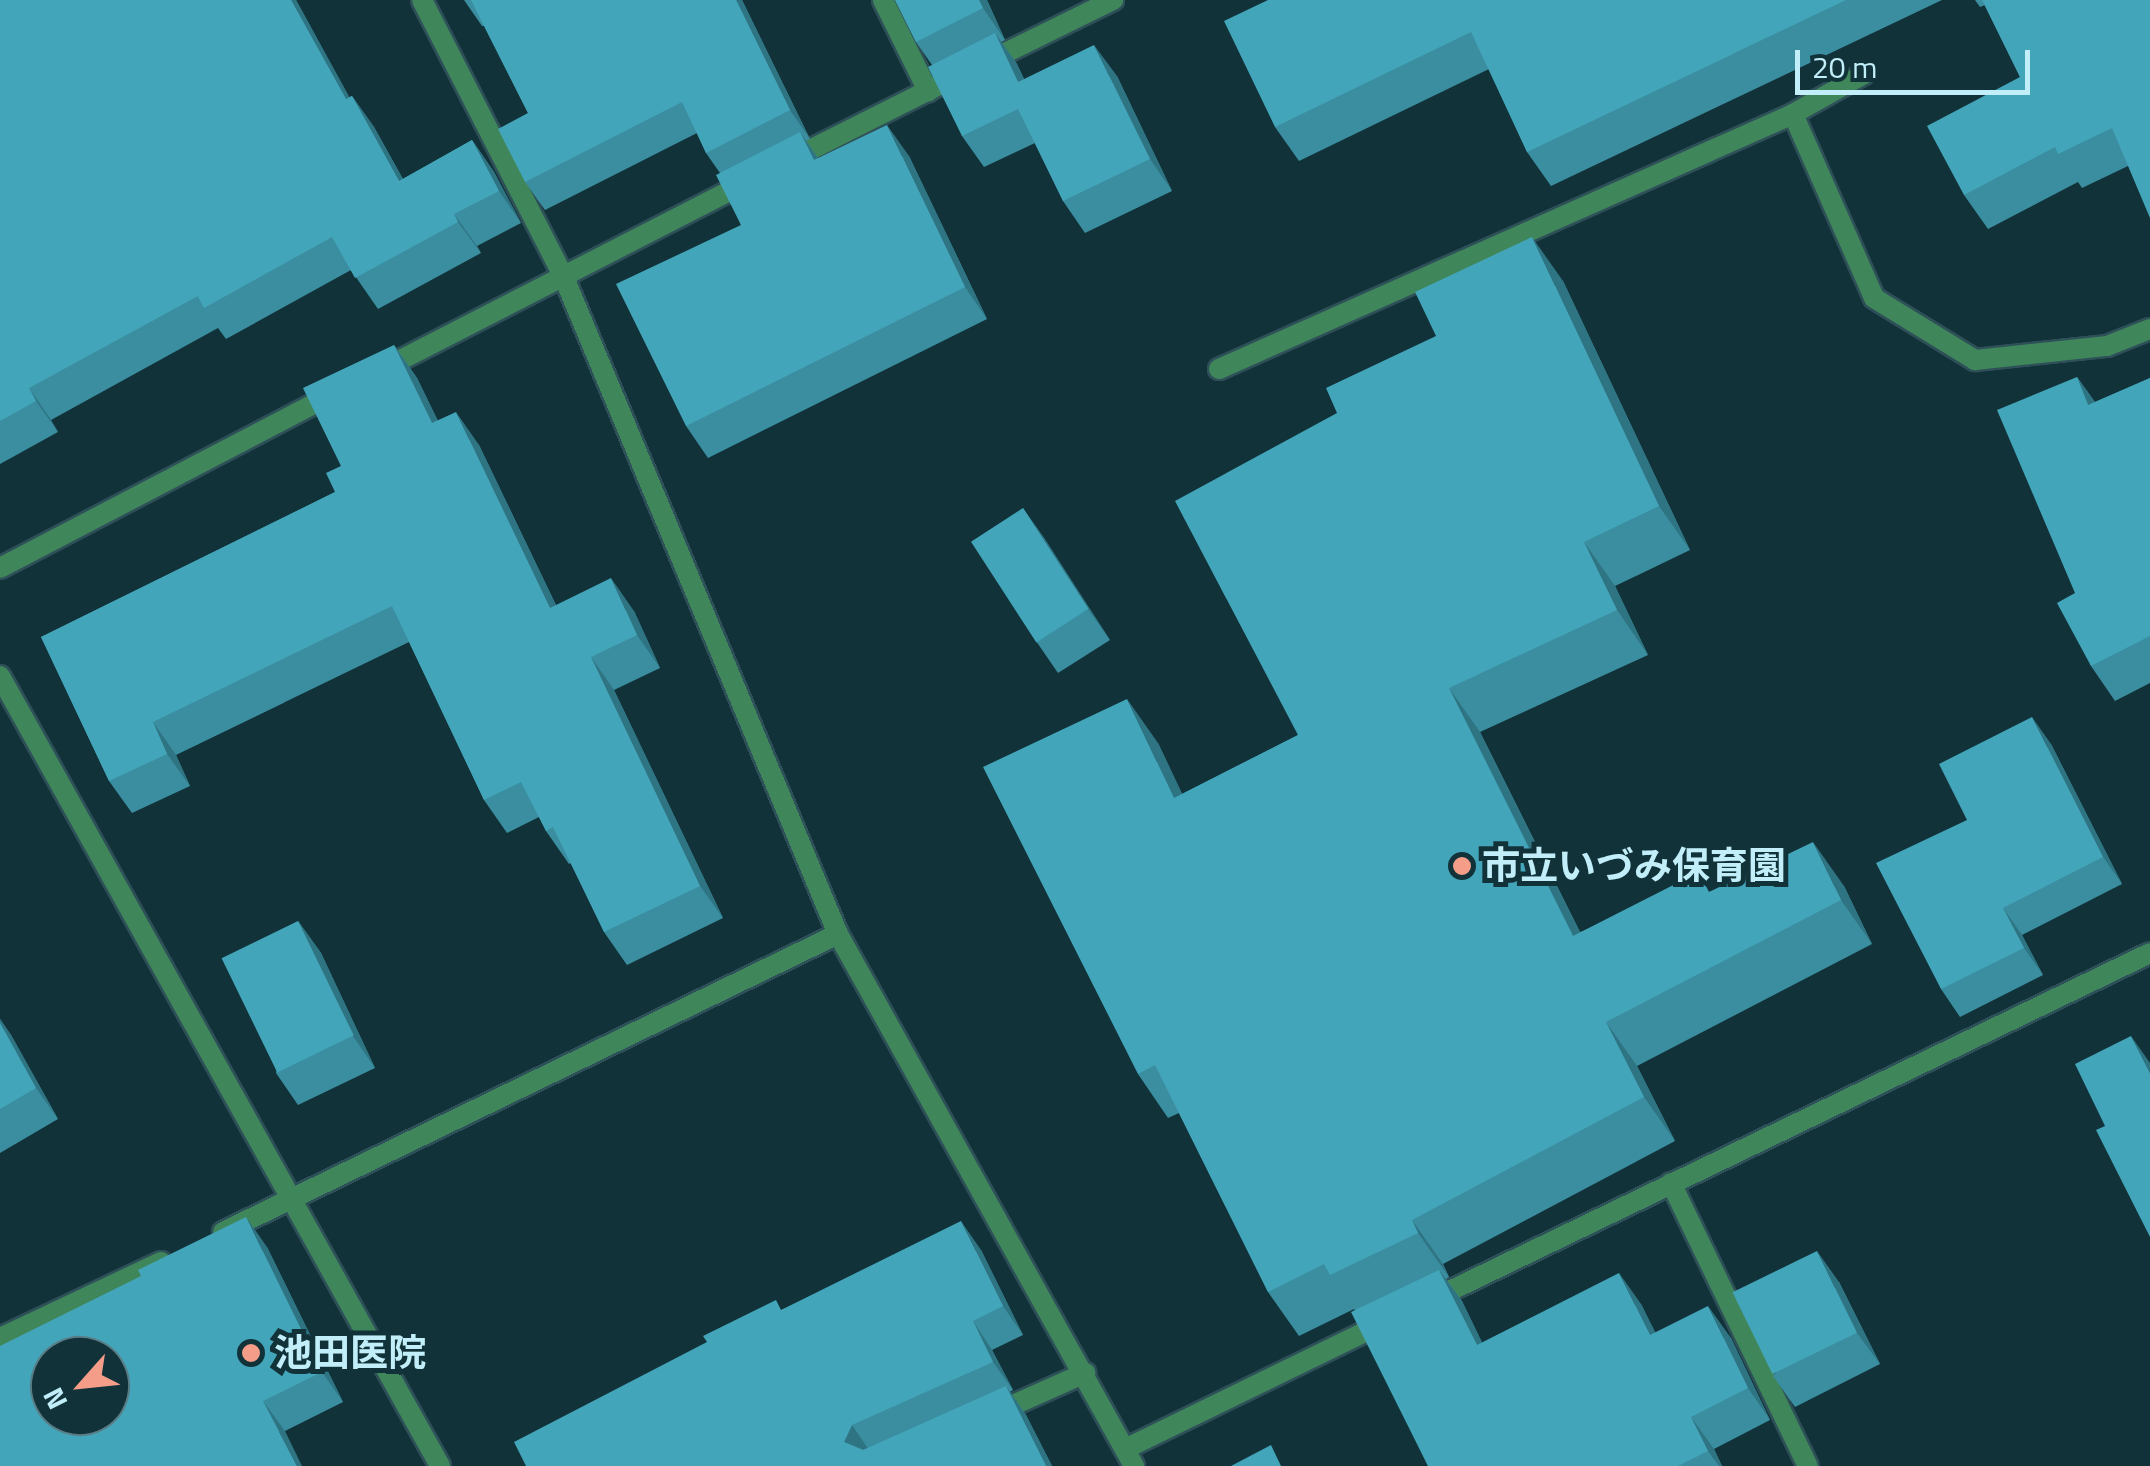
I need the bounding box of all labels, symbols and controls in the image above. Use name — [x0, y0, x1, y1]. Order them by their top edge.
scale bar — [1800, 30, 2035, 92]
text: 20 m — [1812, 44, 1877, 90]
place label: 市立いづみ保育園 — [1482, 843, 1786, 889]
marker: 市立いづみ保育園 — [1451, 855, 1473, 877]
place label: 池田医院 — [274, 1330, 426, 1376]
north arrow — [30, 1336, 130, 1436]
marker: 池田医院 — [238, 1340, 264, 1366]
text: N — [31, 1381, 78, 1417]

